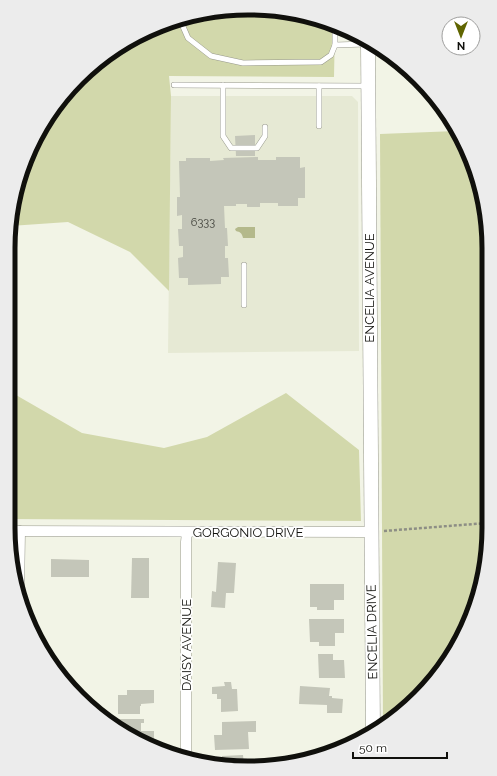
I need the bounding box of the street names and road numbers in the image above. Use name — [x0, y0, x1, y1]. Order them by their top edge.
street label: ENCELIA AVENUE — [362, 233, 377, 343]
street label: GORGONIO DRIVE — [193, 525, 303, 540]
street label: ENCELIA DRIVE — [364, 584, 380, 680]
street label: DAISY AVENUE — [179, 599, 194, 691]

